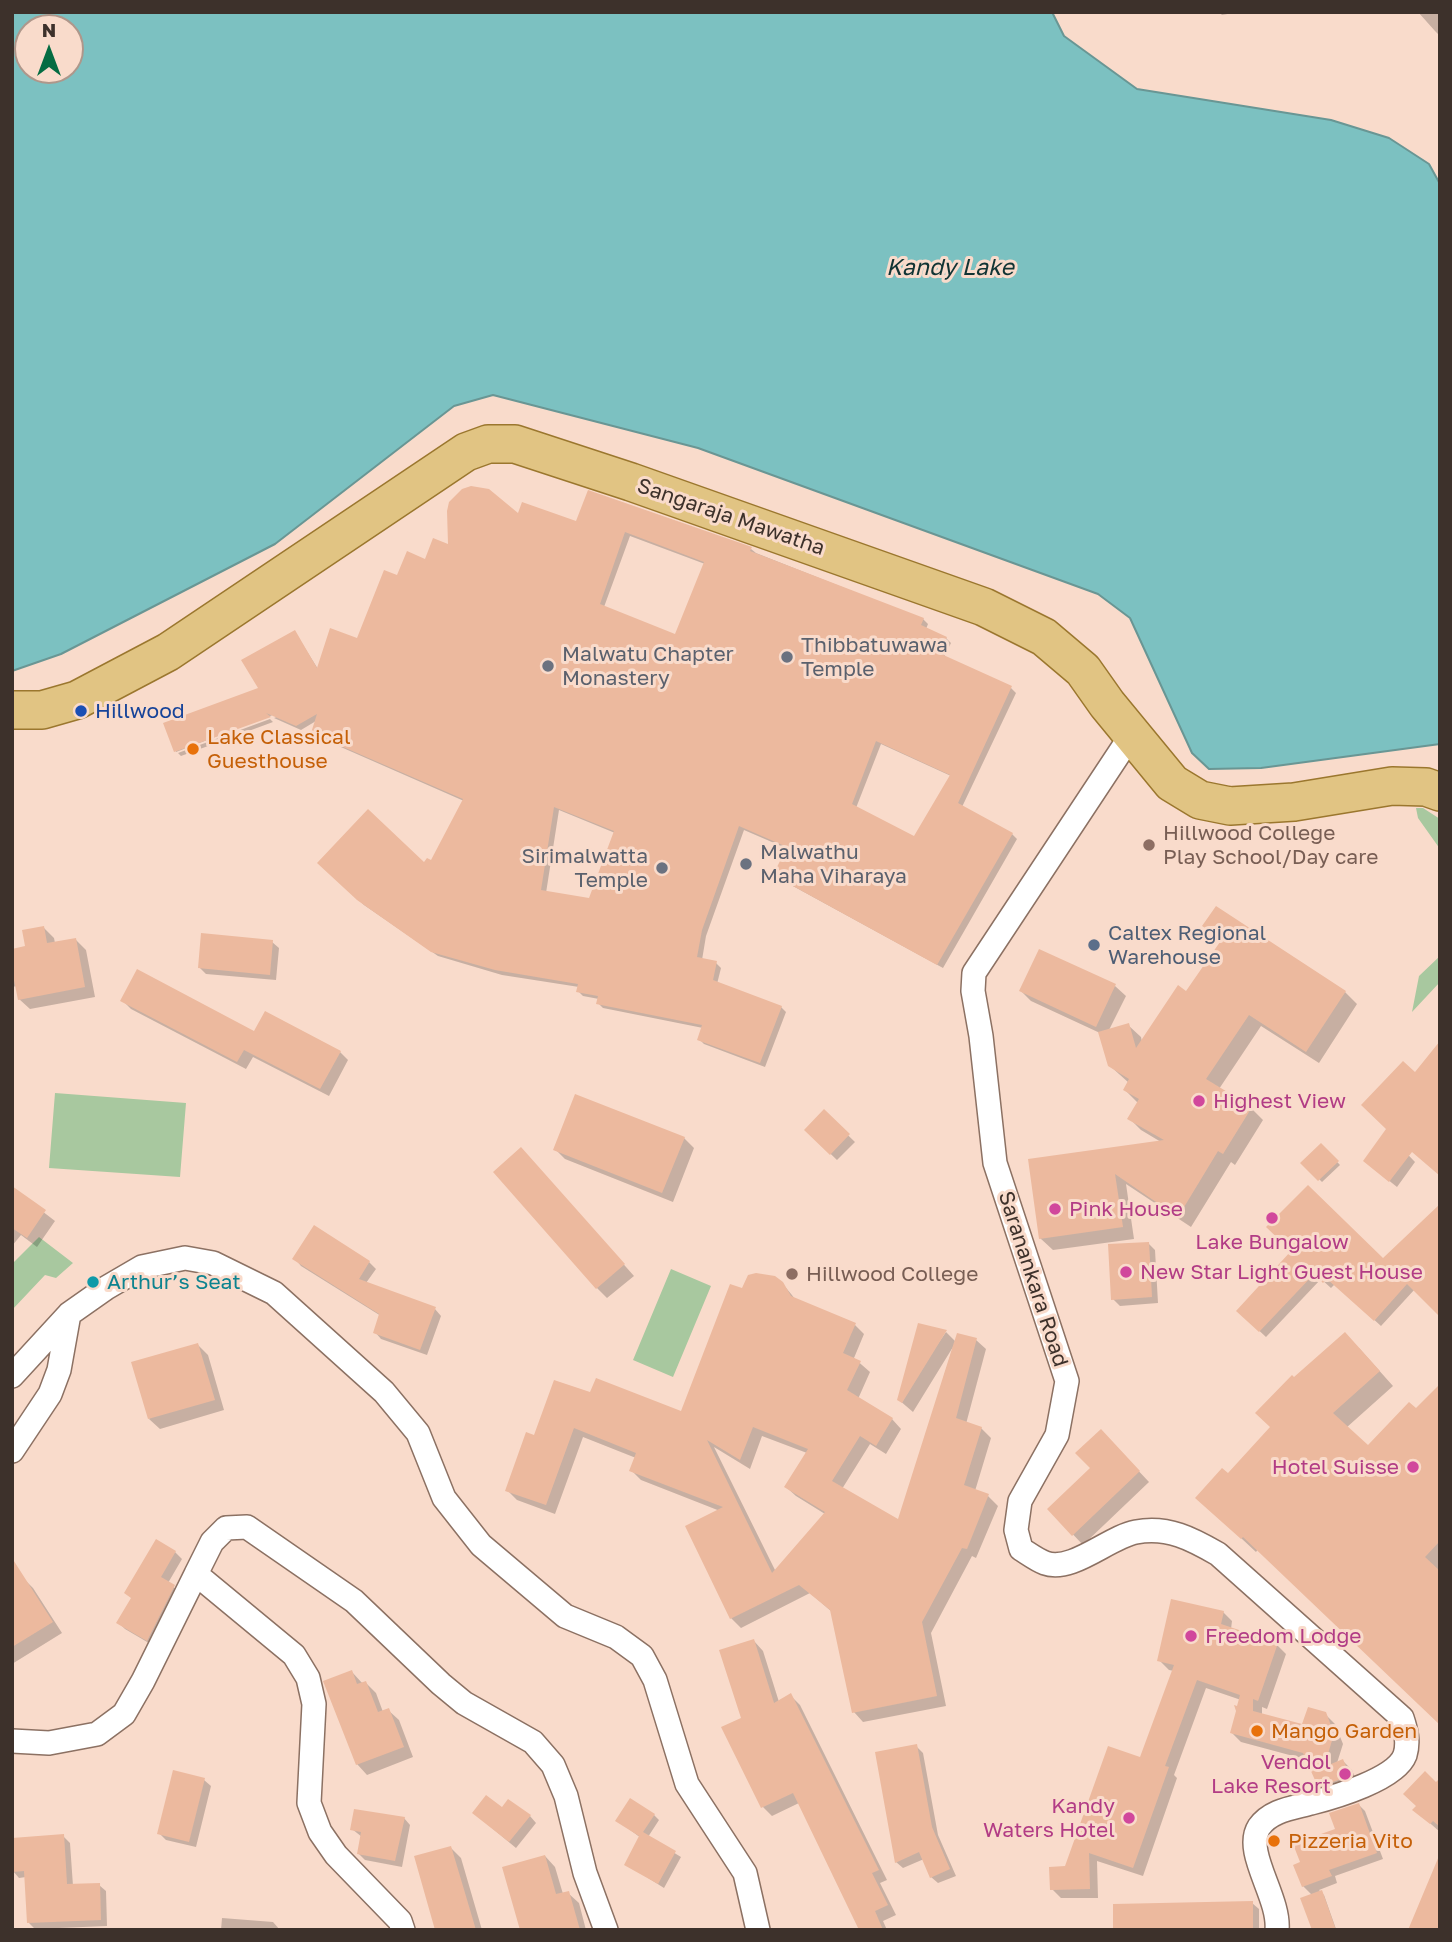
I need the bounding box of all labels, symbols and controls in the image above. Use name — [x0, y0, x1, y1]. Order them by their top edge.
north arrow — [14, 14, 84, 84]
text: N — [42, 18, 56, 41]
water label: Kandy Lake — [886, 254, 1014, 282]
street label: Sangaraja Mawatha — [634, 473, 828, 561]
place label: Thibbatuwawa Temple — [801, 632, 948, 682]
place label: Malwatu Chapter Monastery — [562, 641, 734, 691]
marker: Thibbatuwawa Temple — [779, 649, 795, 665]
marker: Malwatu Chapter Monastery — [540, 658, 556, 674]
place label: Hillwood — [95, 698, 185, 724]
marker: Hillwood — [73, 703, 89, 719]
place label: Lake Classical Guesthouse — [207, 724, 351, 774]
marker: Lake Classical Guesthouse — [185, 741, 201, 757]
place label: Hillwood College Play School/Day care — [1163, 820, 1378, 870]
marker: Hillwood College Play School/Day care — [1141, 837, 1157, 853]
place label: Malwathu Maha Viharaya — [760, 839, 907, 889]
place label: Sirimalwatta Temple — [521, 843, 648, 893]
marker: Malwathu Maha Viharaya — [738, 856, 754, 872]
marker: Sirimalwatta Temple — [654, 860, 670, 876]
place label: Caltex Regional Warehouse — [1108, 920, 1266, 970]
marker: Caltex Regional Warehouse — [1086, 937, 1102, 953]
place label: Highest View — [1213, 1088, 1346, 1114]
marker: Highest View — [1191, 1093, 1207, 1109]
street label: Saranankara Road — [993, 1188, 1073, 1370]
place label: Pink House — [1069, 1196, 1183, 1222]
marker: Pink House — [1047, 1201, 1063, 1217]
marker: Lake Bungalow — [1264, 1210, 1280, 1226]
place label: Lake Bungalow — [1195, 1229, 1349, 1255]
place label: New Star Light Guest House — [1140, 1259, 1423, 1285]
place label: Hillwood College — [806, 1261, 978, 1287]
marker: New Star Light Guest House — [1118, 1264, 1134, 1280]
marker: Hillwood College — [784, 1266, 800, 1282]
place label: Arthur’s Seat — [107, 1269, 241, 1295]
marker: Arthur’s Seat — [85, 1274, 101, 1290]
place label: Hotel Suisse — [1272, 1454, 1399, 1480]
marker: Hotel Suisse — [1405, 1459, 1421, 1475]
place label: Freedom Lodge — [1205, 1623, 1362, 1649]
marker: Freedom Lodge — [1183, 1628, 1199, 1644]
place label: Mango Garden — [1271, 1718, 1417, 1744]
marker: Mango Garden — [1249, 1723, 1265, 1739]
place label: Vendol Lake Resort — [1211, 1749, 1331, 1799]
marker: Vendol Lake Resort — [1337, 1766, 1353, 1782]
place label: Kandy Waters Hotel — [983, 1793, 1115, 1843]
marker: Kandy Waters Hotel — [1121, 1810, 1137, 1826]
place label: Pizzeria Vito — [1288, 1828, 1413, 1854]
marker: Pizzeria Vito — [1266, 1833, 1282, 1849]

